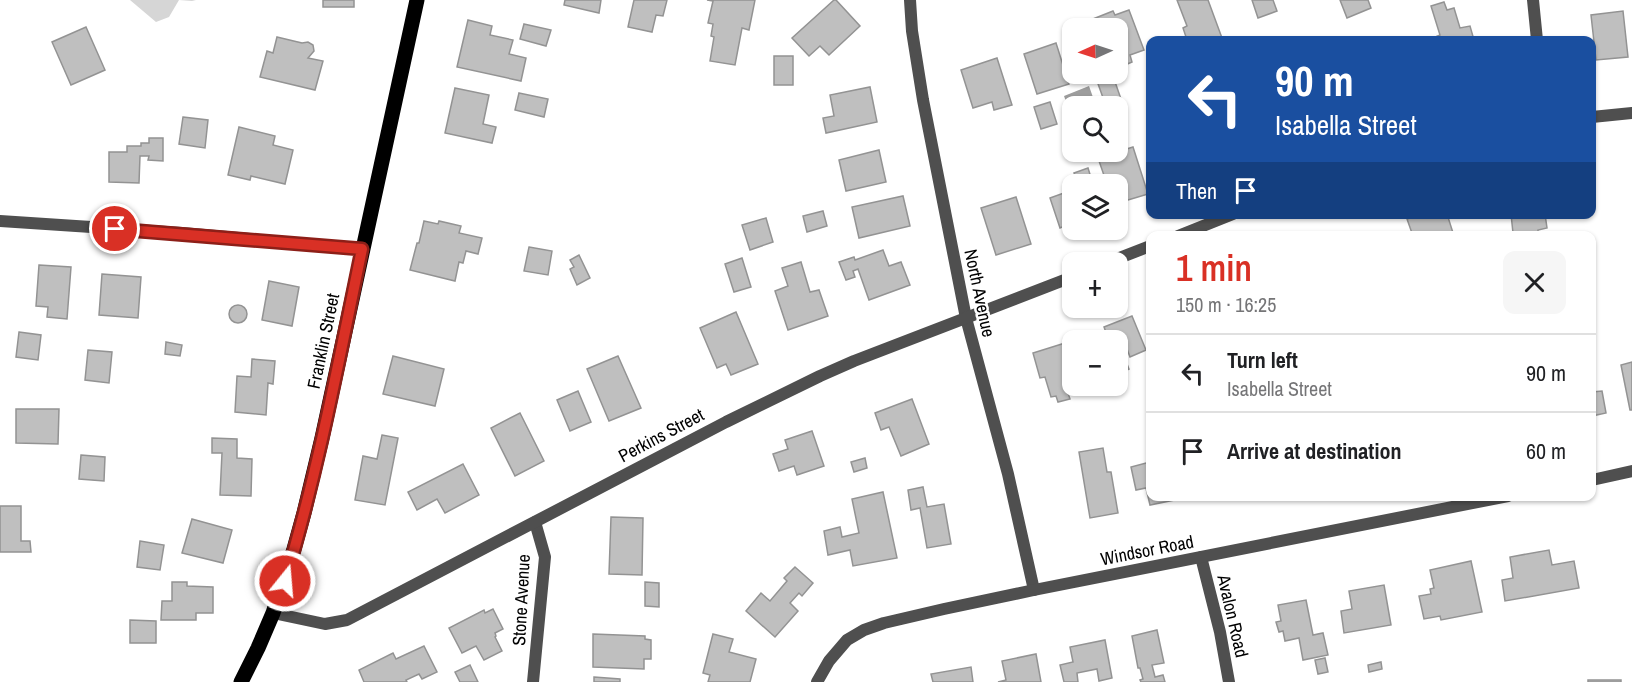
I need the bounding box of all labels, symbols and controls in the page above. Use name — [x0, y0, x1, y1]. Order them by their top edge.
north arrow — [1062, 18, 1128, 84]
map controls — [1062, 18, 1128, 396]
text: 90 m — [1275, 53, 1354, 109]
icon: left — [1176, 60, 1254, 138]
button: search — [1062, 96, 1128, 162]
text: Isabella Street — [1275, 107, 1417, 143]
button: layers — [1062, 174, 1128, 240]
icon: arrive — [1229, 174, 1262, 207]
text: Then — [1176, 176, 1217, 206]
pin — [89, 203, 140, 254]
icon: arrive — [98, 212, 131, 245]
text: 1 min — [1176, 244, 1252, 292]
street label: North Avenue — [958, 247, 1002, 339]
button: close — [1503, 251, 1566, 314]
button: + — [1062, 252, 1128, 318]
street label: Franklin Street — [301, 291, 345, 391]
text: 150 m · 16:25 — [1176, 291, 1276, 318]
button: − — [1062, 330, 1128, 396]
text: Turn left — [1227, 345, 1298, 375]
icon: left — [1176, 357, 1209, 390]
text: 90 m — [1526, 358, 1566, 388]
text: Isabella Street — [1227, 375, 1332, 402]
street label: Perkins Street — [614, 402, 708, 468]
icon: arrive — [1176, 435, 1209, 468]
text: Arrive at destination — [1227, 436, 1401, 466]
text: 60 m — [1526, 436, 1566, 466]
street label: Windsor Road — [1098, 529, 1196, 571]
position arrow — [253, 549, 317, 613]
street label: Stone Avenue — [506, 554, 536, 646]
street label: Avalon Road — [1211, 571, 1255, 660]

